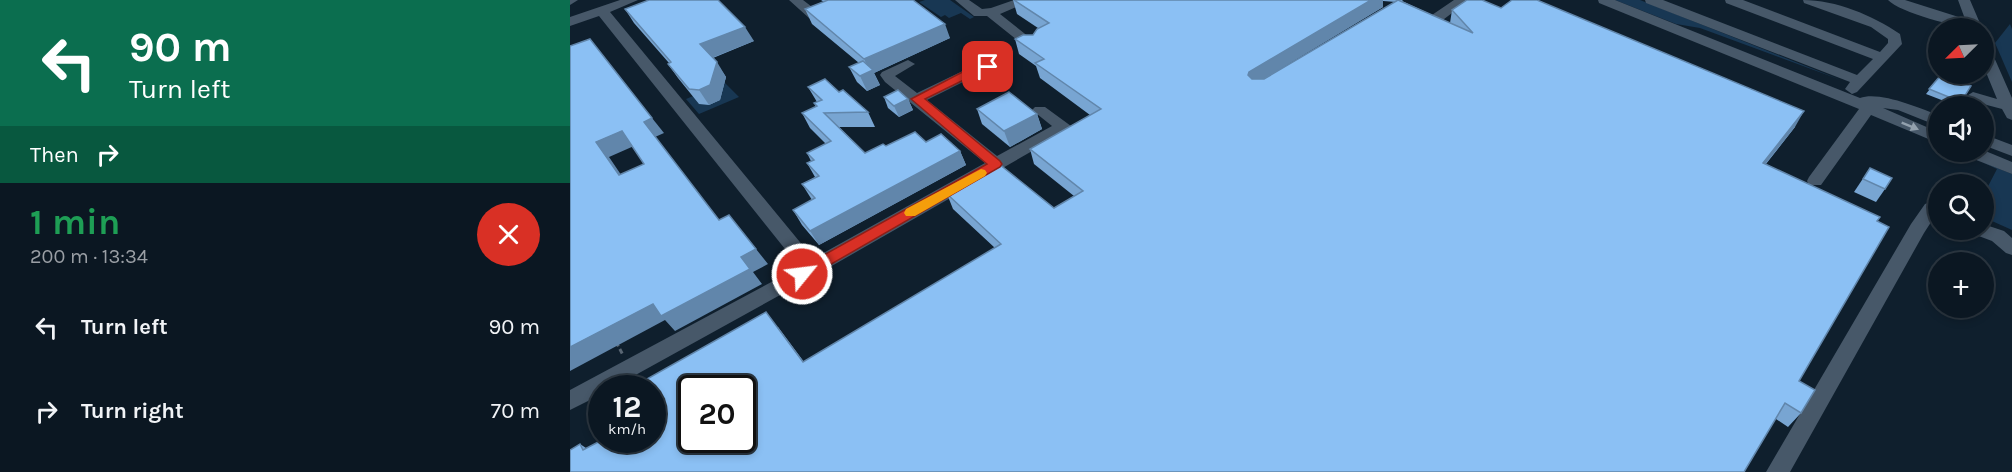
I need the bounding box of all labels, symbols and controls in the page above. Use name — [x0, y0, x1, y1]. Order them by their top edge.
north arrow — [1928, 18, 1994, 84]
map controls — [1928, 18, 1994, 318]
text: 90 m — [129, 22, 232, 72]
icon: left — [30, 24, 108, 102]
pin — [962, 41, 1013, 92]
icon: arrive — [971, 50, 1004, 83]
text: Turn left — [129, 73, 230, 105]
button: sound — [1928, 96, 1994, 162]
one-way arrow — [1901, 122, 1919, 131]
icon: right — [91, 138, 124, 171]
text: Then — [30, 142, 79, 168]
button: search — [1928, 174, 1994, 240]
text: 1 min — [30, 201, 120, 243]
button: close — [477, 203, 540, 266]
position arrow — [770, 242, 834, 306]
text: 200 m · 13:34 — [30, 245, 148, 268]
button: + — [1928, 252, 1994, 318]
icon: left — [30, 311, 63, 344]
text: Turn left — [81, 314, 168, 340]
text: 90 m — [488, 314, 540, 340]
speed limit sign: 20 — [678, 375, 756, 453]
text: 12 — [613, 389, 641, 425]
icon: right — [30, 395, 63, 428]
text: Turn right — [81, 398, 184, 424]
text: 70 m — [491, 398, 540, 424]
text: km/h — [608, 420, 646, 438]

